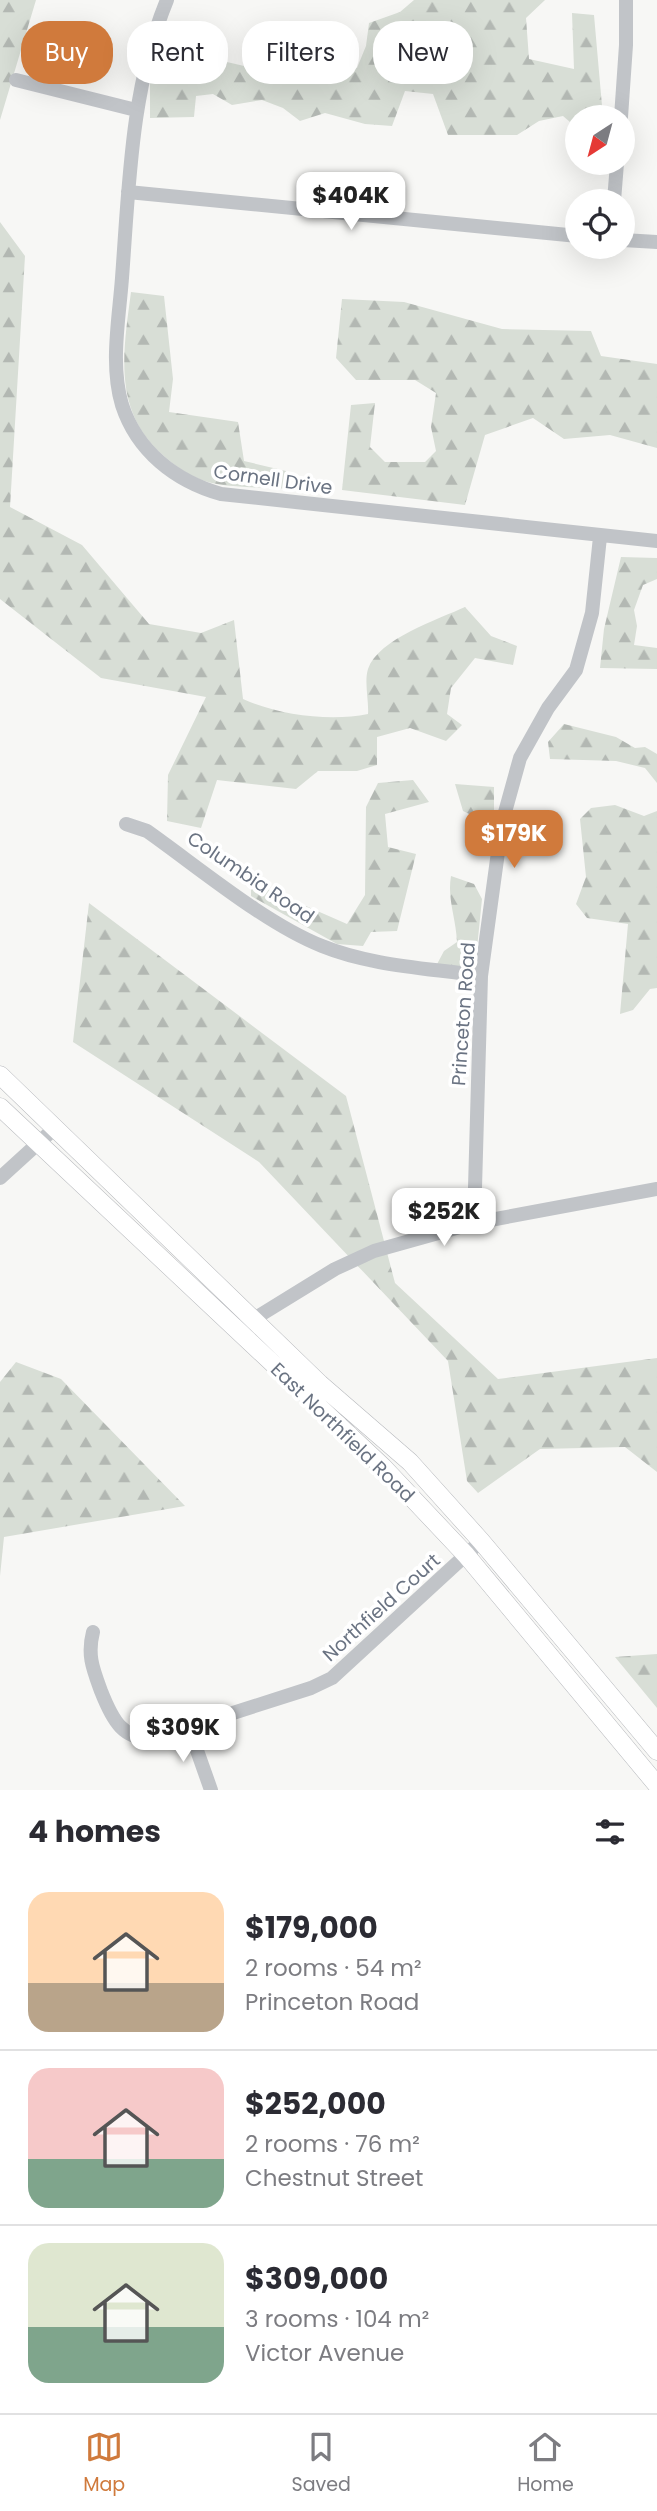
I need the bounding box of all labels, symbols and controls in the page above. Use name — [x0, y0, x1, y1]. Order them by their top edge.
chip: Buy — [21, 21, 113, 84]
chip: Rent — [127, 21, 228, 84]
chip: Filters — [242, 21, 359, 84]
chip: New — [373, 21, 473, 84]
north arrow — [565, 105, 635, 175]
map controls — [565, 105, 635, 259]
pin: $404K — [302, 173, 400, 232]
text: $404K — [312, 179, 390, 211]
button: locate — [565, 189, 635, 259]
street label: Cornell Drive — [212, 458, 334, 501]
pin: $179K — [465, 810, 563, 870]
text: $179K — [481, 817, 547, 849]
street label: Columbia Road — [182, 825, 320, 930]
street label: Princeton Road — [445, 941, 482, 1087]
pin: $252K — [395, 1188, 493, 1248]
text: $252K — [408, 1195, 480, 1227]
street label: East Northfield Road — [265, 1356, 421, 1508]
street label: Northfield Court — [317, 1547, 446, 1668]
pin: $309K — [134, 1704, 232, 1764]
text: $309K — [146, 1711, 220, 1743]
text: 4 homes — [28, 1810, 161, 1853]
icon: filters — [591, 1813, 629, 1851]
text: $179,000 — [245, 1906, 378, 1949]
icon: home — [84, 1920, 168, 2004]
text: 2 rooms · 54 m² — [245, 1952, 422, 1984]
text: Princeton Road — [245, 1986, 419, 2018]
text: $252,000 — [245, 2082, 386, 2125]
icon: home — [84, 2096, 168, 2180]
text: 2 rooms · 76 m² — [245, 2128, 420, 2160]
text: Chestnut Street — [245, 2162, 423, 2194]
text: $309,000 — [245, 2257, 388, 2300]
icon: home — [84, 2271, 168, 2355]
text: 3 rooms · 104 m² — [245, 2303, 429, 2335]
text: Victor Avenue — [245, 2337, 404, 2369]
tab: Map — [83, 2428, 125, 2499]
tab: Saved — [292, 2428, 351, 2499]
tab: Home — [517, 2428, 574, 2499]

